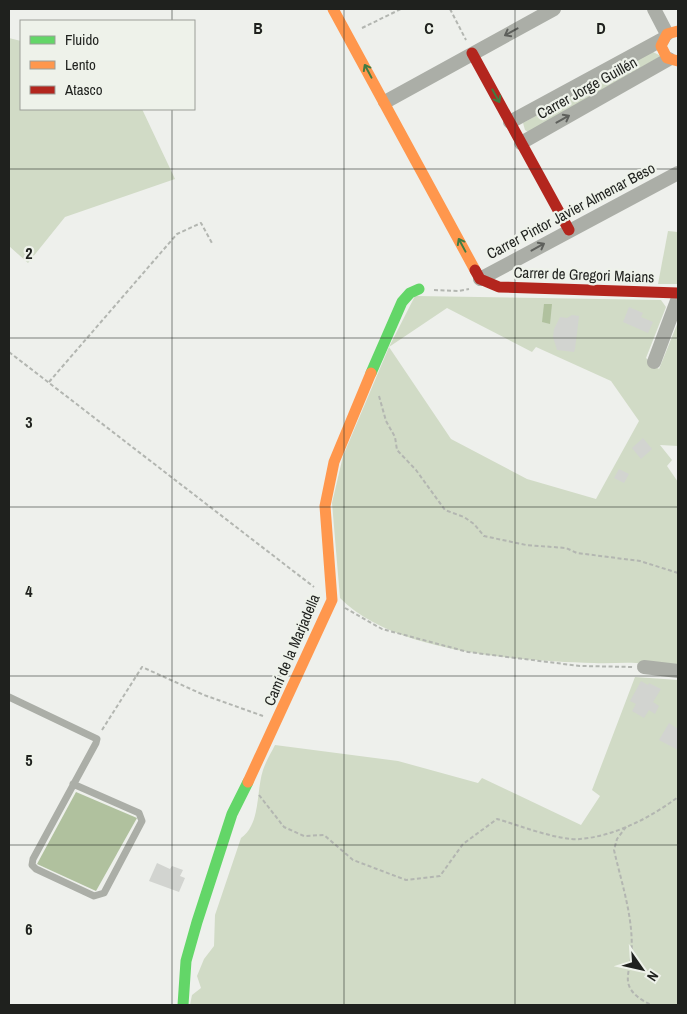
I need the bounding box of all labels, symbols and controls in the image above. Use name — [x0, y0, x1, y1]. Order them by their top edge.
text: B — [253, 17, 263, 39]
text: C — [424, 17, 434, 39]
text: D — [596, 17, 606, 39]
legend — [20, 20, 195, 110]
one-way arrow — [504, 28, 519, 37]
text: Fluido — [65, 29, 99, 50]
street label: Carrer Jorge Guillén — [533, 51, 641, 124]
text: Lento — [65, 54, 96, 75]
one-way arrow — [363, 64, 372, 79]
text: Atasco — [64, 79, 103, 100]
one-way arrow — [492, 88, 501, 103]
one-way arrow — [556, 114, 570, 124]
street label: Carrer Pintor Javier Almenar Beso — [483, 157, 659, 264]
one-way arrow — [456, 238, 466, 253]
text: 2 — [25, 242, 33, 264]
one-way arrow — [530, 242, 545, 251]
street label: Carrer de Gregori Maians — [513, 262, 655, 287]
text: 3 — [25, 411, 33, 433]
text: 4 — [25, 580, 33, 602]
street label: Camí de la Marjadella — [259, 591, 325, 709]
text: 5 — [25, 749, 33, 771]
text: 6 — [25, 918, 33, 940]
north arrow — [617, 944, 667, 994]
text: N — [643, 968, 663, 985]

